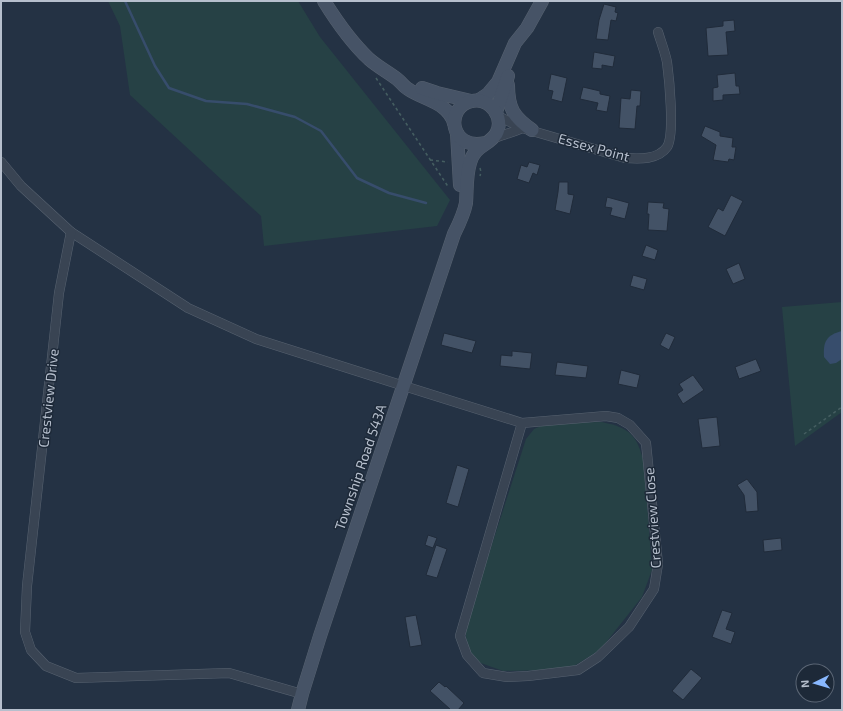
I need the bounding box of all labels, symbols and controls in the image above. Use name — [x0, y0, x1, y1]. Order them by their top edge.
street label: Essex Point — [556, 129, 632, 165]
street label: Crestview Drive — [34, 348, 62, 448]
street label: Township Road 543A — [330, 402, 390, 532]
street label: Crestview Close — [640, 467, 664, 569]
north arrow — [795, 663, 835, 703]
text: N — [798, 679, 811, 688]

